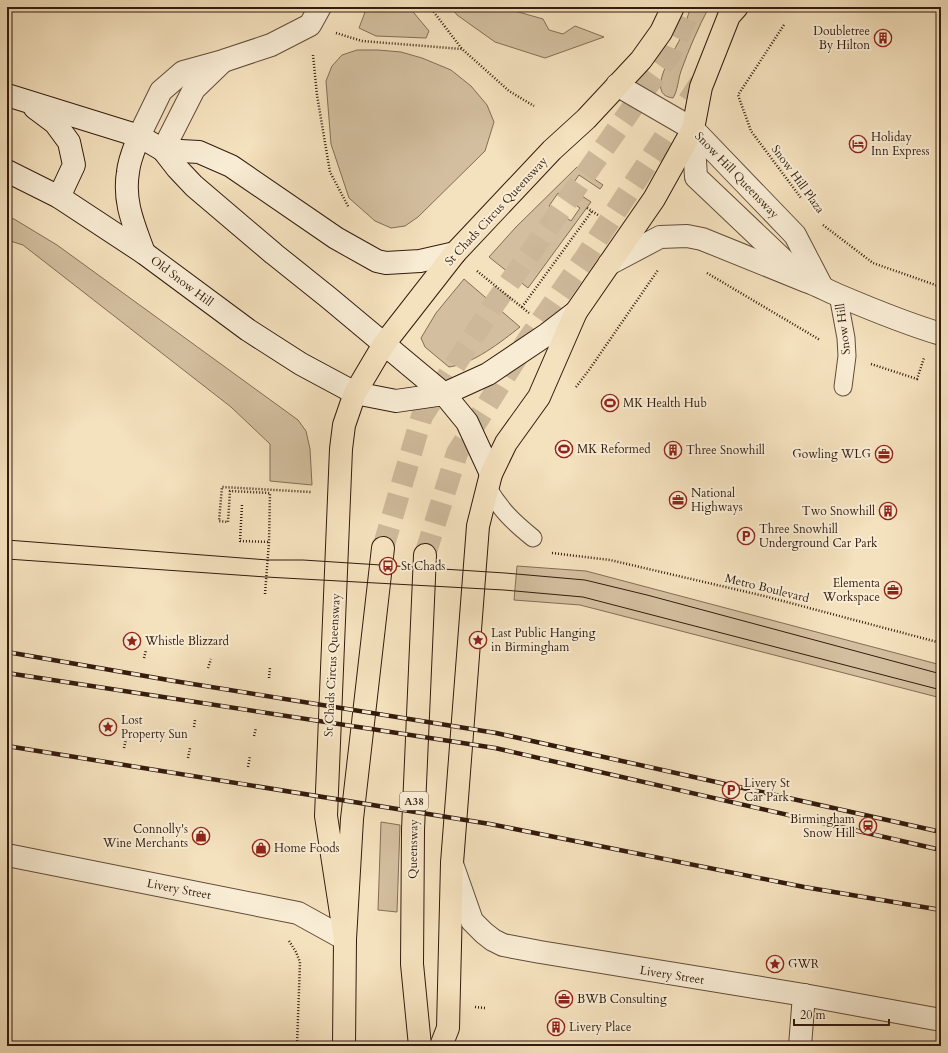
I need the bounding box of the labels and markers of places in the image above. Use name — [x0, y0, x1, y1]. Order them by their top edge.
place label: Doubletree By Hilton — [813, 23, 870, 53]
building icon: Doubletree By Hilton — [873, 28, 893, 48]
place label: Holiday Inn Express — [871, 129, 930, 159]
hotel icon: Holiday Inn Express — [848, 134, 868, 154]
sports icon: MK Health Hub — [600, 393, 620, 413]
place label: MK Health Hub — [623, 395, 707, 411]
sports icon: MK Reformed — [554, 439, 574, 459]
building icon: Three Snowhill — [663, 440, 683, 460]
place label: MK Reformed — [577, 441, 651, 457]
place label: Three Snowhill — [686, 442, 765, 458]
office icon: Gowling WLG — [874, 444, 894, 464]
place label: Gowling WLG — [792, 446, 871, 462]
place label: National Highways — [691, 485, 743, 515]
office icon: National Highways — [668, 490, 688, 510]
building icon: Two Snowhill — [878, 501, 898, 521]
place label: Two Snowhill — [802, 503, 875, 519]
place label: Three Snowhill Underground Car Park — [759, 521, 878, 551]
parking icon: Three Snowhill Underground Car Park — [736, 526, 756, 546]
bus stop icon: St Chads — [378, 556, 398, 576]
place label: St Chads — [401, 558, 445, 574]
place label: Elementa Workspace — [822, 575, 881, 605]
office icon: Elementa Workspace — [883, 580, 903, 600]
place label: Last Public Hanging in Birmingham — [491, 625, 596, 655]
place icon: Last Public Hanging in Birmingham — [468, 630, 488, 650]
place icon: Whistle Blizzard — [122, 631, 142, 651]
place label: Whistle Blizzard — [144, 633, 230, 649]
place label: Lost Property Sun — [121, 712, 188, 742]
place icon: Lost Property Sun — [98, 717, 118, 737]
place label: Livery St Car Park — [744, 775, 790, 805]
parking icon: Livery St Car Park — [721, 780, 741, 800]
place label: Birmingham Snow Hill — [790, 811, 856, 841]
station icon: Birmingham Snow Hill — [858, 816, 878, 836]
place label: Connolly's Wine Merchants — [102, 821, 188, 851]
shop icon: Connolly's Wine Merchants — [191, 826, 211, 846]
shop icon: Home Foods — [251, 838, 271, 858]
place label: Home Foods — [274, 840, 340, 856]
place icon: GWR — [765, 954, 785, 974]
place label: GWR — [788, 956, 820, 972]
office icon: BWB Consulting — [554, 989, 574, 1009]
place label: BWB Consulting — [577, 991, 667, 1007]
building icon: Livery Place — [546, 1017, 566, 1037]
place label: Livery Place — [569, 1019, 631, 1035]

